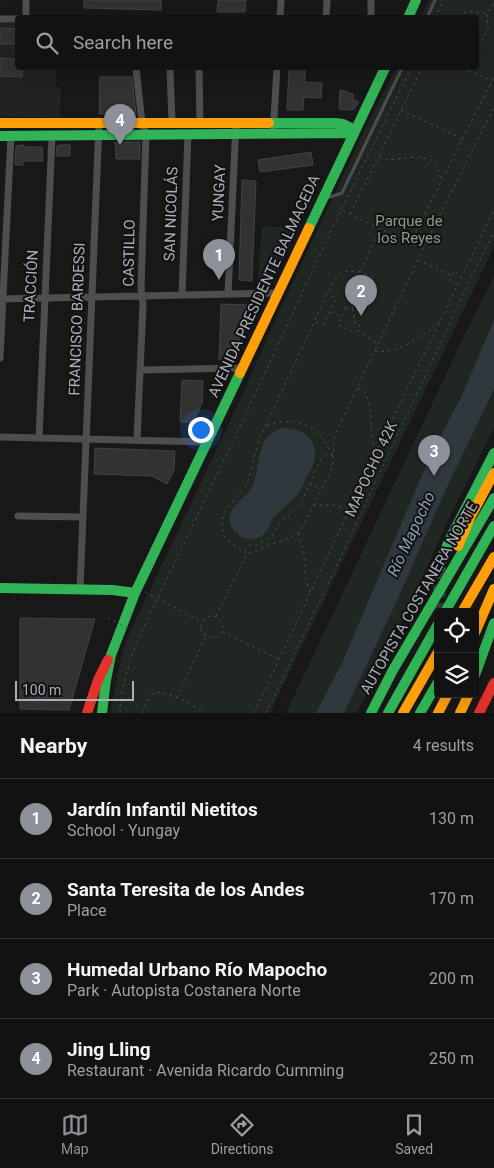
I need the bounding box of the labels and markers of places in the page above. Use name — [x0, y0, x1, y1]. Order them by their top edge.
pin: 4 — [104, 104, 136, 145]
pin: 1 — [203, 239, 235, 280]
pin: 2 — [345, 275, 377, 316]
pin: 3 — [418, 435, 450, 476]

